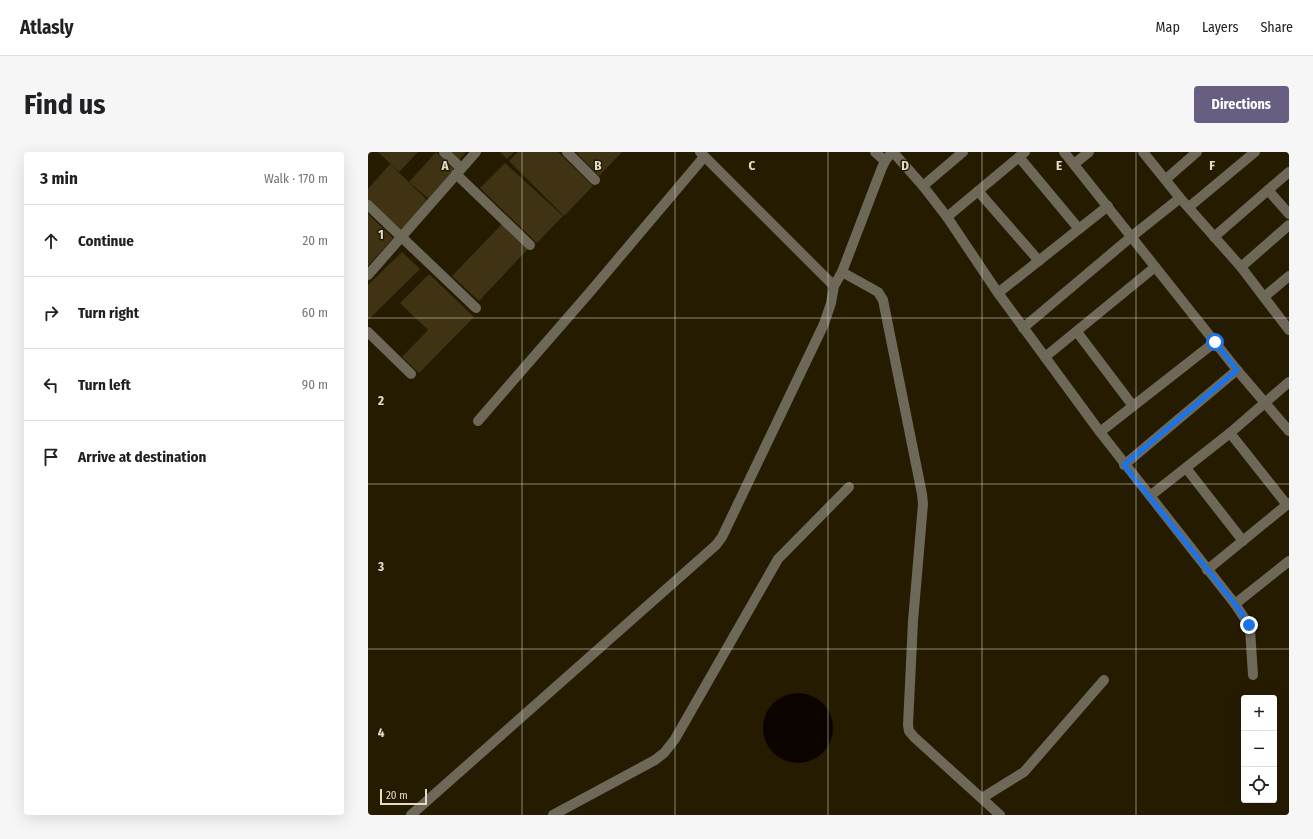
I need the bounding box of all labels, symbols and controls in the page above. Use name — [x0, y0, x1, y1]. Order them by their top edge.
text: Atlasly — [20, 16, 74, 39]
text: Map — [1156, 19, 1180, 36]
text: Layers — [1202, 19, 1238, 36]
text: Share — [1260, 19, 1293, 36]
button: Directions — [1194, 86, 1289, 123]
text: Find us — [24, 88, 106, 121]
text: A — [440, 158, 449, 173]
text: B — [594, 158, 602, 173]
text: C — [749, 158, 756, 173]
text: D — [901, 158, 909, 173]
text: E — [1056, 158, 1062, 173]
text: F — [1209, 158, 1215, 173]
text: 3 min — [40, 168, 78, 189]
text: Walk · 170 m — [264, 171, 328, 186]
text: 1 — [378, 227, 384, 242]
icon: ahead — [40, 230, 62, 252]
text: Continue — [78, 232, 134, 250]
text: 20 m — [302, 233, 328, 248]
icon: right — [40, 302, 62, 324]
text: Turn right — [78, 304, 139, 322]
text: 60 m — [302, 305, 328, 320]
route start — [1206, 333, 1224, 351]
icon: left — [40, 374, 62, 396]
text: Turn left — [78, 376, 131, 394]
text: 90 m — [302, 377, 328, 392]
text: 2 — [377, 393, 384, 408]
icon: arrive — [40, 446, 62, 468]
text: Arrive at destination — [78, 448, 206, 466]
text: 3 — [377, 559, 384, 574]
route end — [1240, 616, 1258, 634]
map controls — [1241, 695, 1277, 803]
button: + — [1241, 695, 1277, 731]
text: 4 — [378, 725, 385, 740]
button: − — [1241, 731, 1277, 767]
button: locate — [1241, 767, 1277, 803]
scale bar — [380, 787, 427, 806]
text: 20 m — [386, 789, 408, 802]

